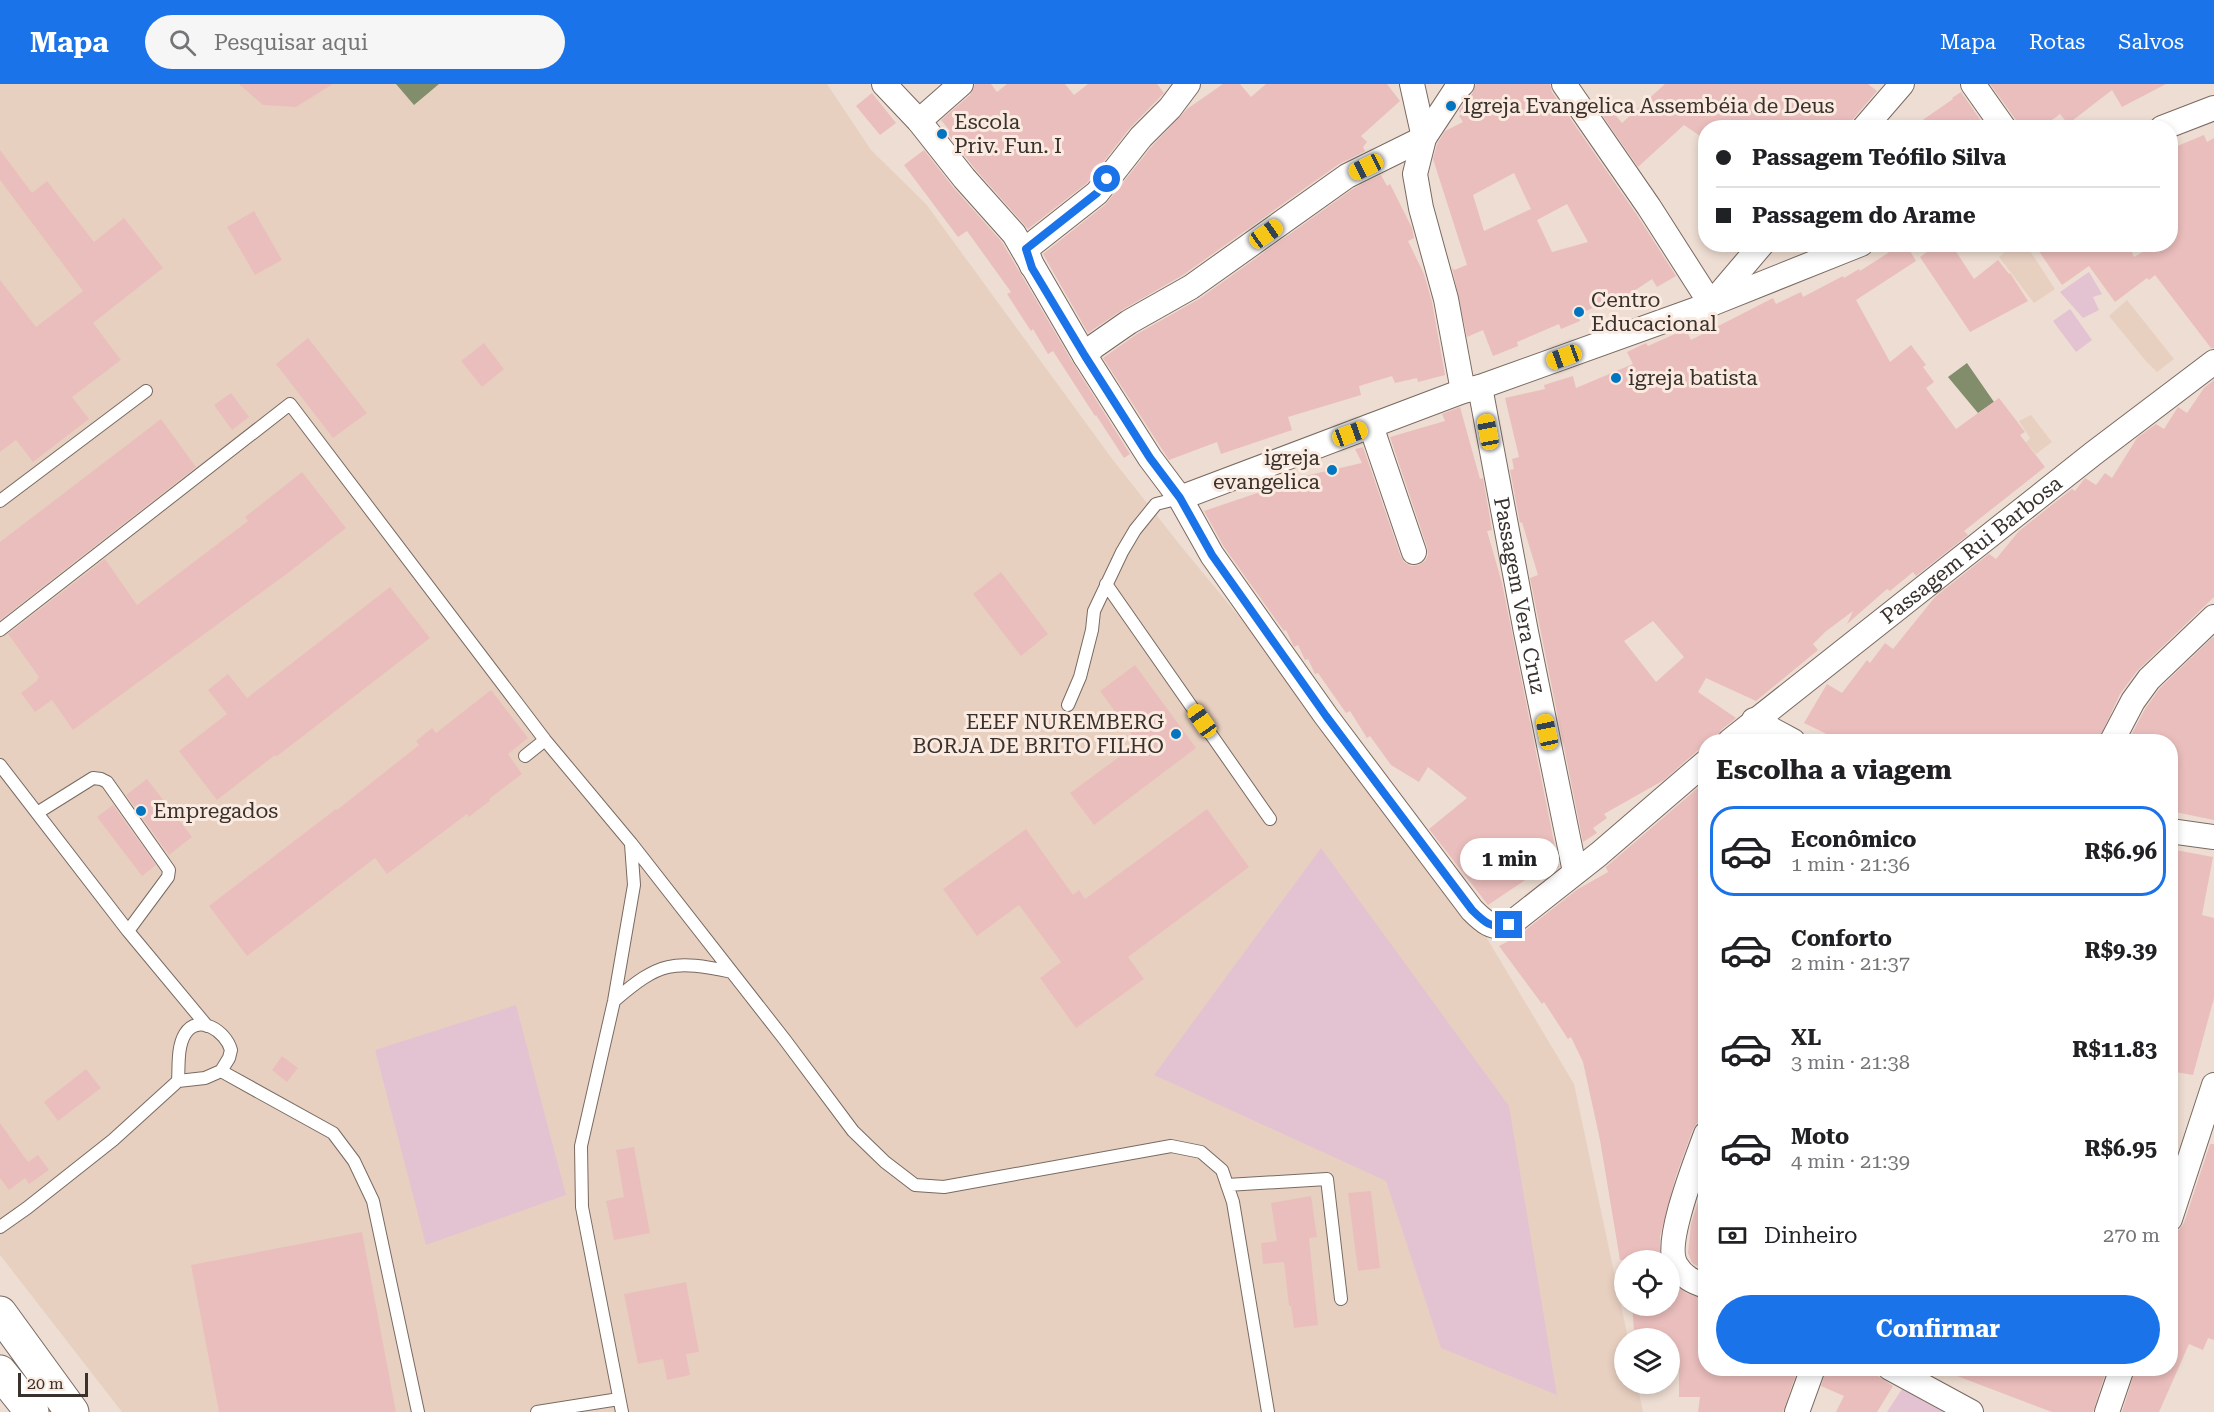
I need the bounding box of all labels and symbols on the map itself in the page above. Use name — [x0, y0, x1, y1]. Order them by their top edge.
place label: Igreja Evangelica Assembéia de Deus — [1463, 94, 1835, 118]
marker: Igreja Evangelica Assembéia de Deus — [1444, 99, 1458, 113]
place label: Escola Priv. Fun. I — [954, 110, 1062, 158]
marker: Escola Priv. Fun. I — [935, 127, 949, 141]
car — [1346, 151, 1386, 183]
route start — [1093, 165, 1120, 192]
car — [1246, 216, 1286, 252]
place label: Centro Educacional — [1591, 288, 1717, 336]
marker: Centro Educacional — [1572, 305, 1586, 319]
car — [1544, 342, 1584, 372]
place label: igreja batista — [1628, 366, 1758, 390]
marker: igreja batista — [1609, 371, 1623, 385]
car — [1476, 413, 1500, 451]
car — [1330, 419, 1370, 449]
place label: igreja evangelica — [1213, 446, 1321, 494]
marker: igreja evangelica — [1325, 463, 1339, 477]
street label: Passagem Rui Barbosa — [1876, 471, 2067, 629]
street label: Passagem Vera Cruz — [1489, 495, 1550, 696]
car — [1184, 701, 1220, 741]
place label: EEEF NUREMBERG BORJA DE BRITO FILHO — [913, 710, 1164, 758]
car — [1534, 713, 1560, 751]
marker: EEEF NUREMBERG BORJA DE BRITO FILHO — [1169, 727, 1183, 741]
place label: Empregados — [153, 799, 278, 823]
marker: Empregados — [134, 804, 148, 818]
callout: 1 min — [1460, 838, 1558, 880]
route end — [1495, 911, 1522, 938]
scale bar — [18, 1370, 88, 1398]

